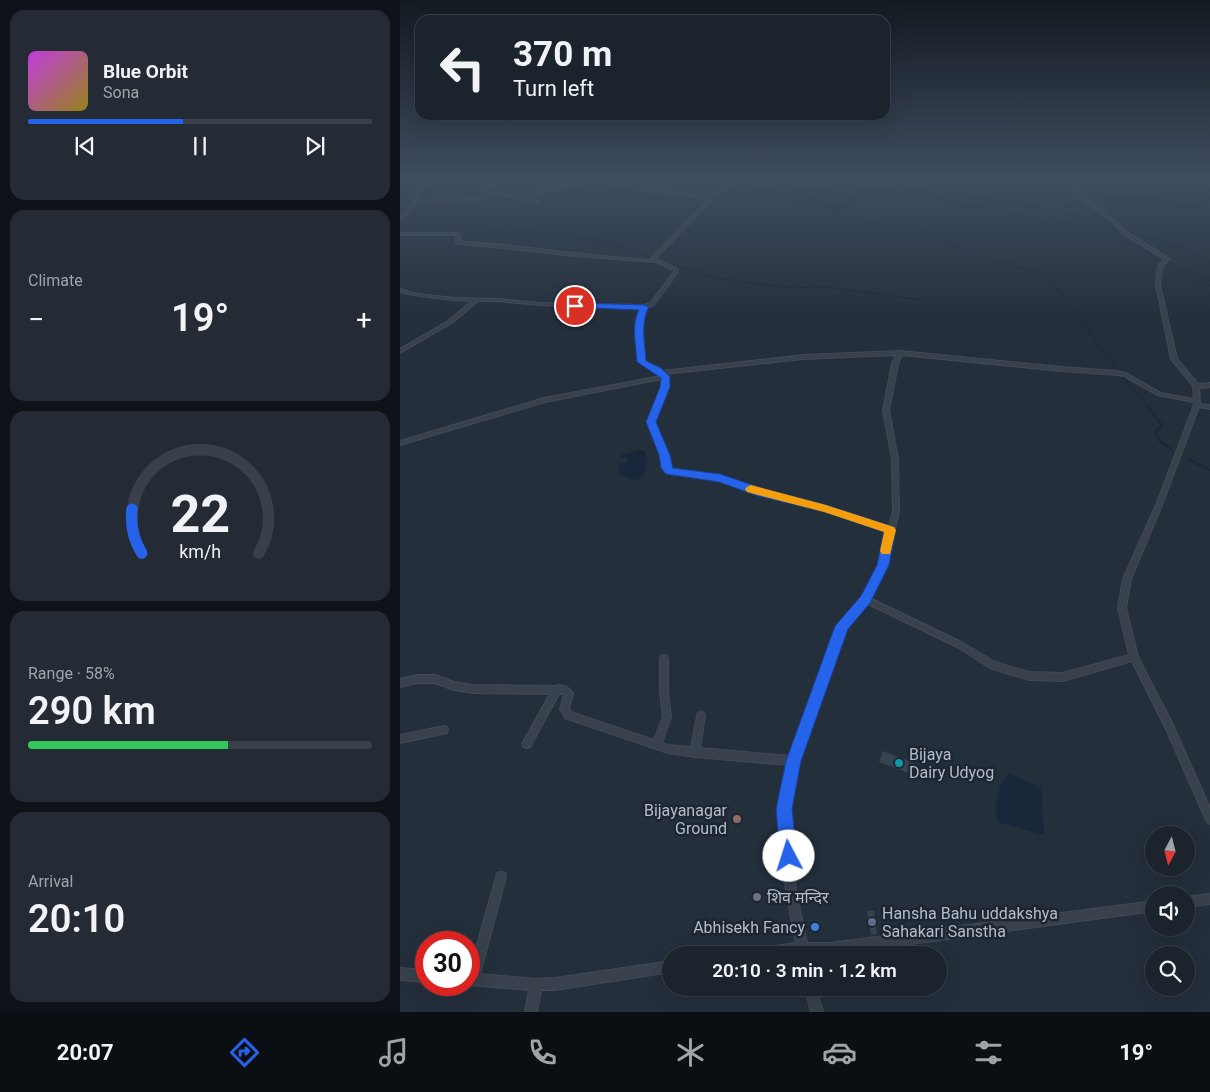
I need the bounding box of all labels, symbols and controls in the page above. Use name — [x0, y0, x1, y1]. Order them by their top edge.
text: 370 m — [513, 34, 612, 75]
icon: left — [430, 35, 495, 100]
text: Blue Orbit — [103, 60, 188, 83]
text: Turn left — [513, 76, 594, 101]
text: Sona — [103, 83, 139, 102]
icon: previous — [71, 132, 99, 160]
icon: pause — [186, 132, 214, 160]
icon: next — [301, 132, 329, 160]
text: Climate — [28, 271, 83, 290]
pin — [554, 285, 596, 327]
icon: arrive — [561, 292, 589, 320]
text: 19° — [171, 296, 229, 340]
text: − — [28, 303, 44, 336]
text: + — [356, 303, 372, 336]
text: 22 — [170, 484, 230, 545]
text: km/h — [179, 541, 221, 562]
text: Range · 58% — [28, 664, 115, 683]
text: 290 km — [28, 689, 156, 733]
place label: Bijaya Dairy Udyog — [909, 745, 994, 782]
marker: Bijaya Dairy Udyog — [893, 757, 905, 769]
place label: Bijayanagar Ground — [644, 801, 728, 838]
marker: Bijayanagar Ground — [731, 813, 743, 825]
north arrow — [1145, 826, 1195, 876]
map controls — [1145, 826, 1195, 996]
position arrow — [762, 829, 814, 881]
text: Arrival — [28, 872, 73, 891]
button: sound — [1145, 886, 1195, 936]
place label: शिव मन्दिर — [767, 888, 829, 907]
marker: शिव मन्दिर — [751, 891, 763, 903]
text: 20:10 — [28, 897, 125, 941]
place label: Hansha Bahu uddakshya Sahakari Sanstha — [882, 904, 1058, 941]
marker: Hansha Bahu uddakshya Sahakari Sanstha — [866, 916, 878, 928]
place label: Abhisekh Fancy — [693, 918, 805, 937]
marker: Abhisekh Fancy — [809, 921, 821, 933]
speed limit sign: 30 — [415, 931, 480, 996]
button: search — [1145, 946, 1195, 996]
text: 20:10 · 3 min · 1.2 km — [712, 959, 897, 982]
icon: directions — [227, 1035, 262, 1070]
icon: music — [376, 1035, 411, 1070]
icon: phone — [525, 1035, 560, 1070]
icon: climate — [673, 1035, 708, 1070]
icon: car — [822, 1035, 857, 1070]
icon: filters — [971, 1035, 1006, 1070]
text: 20:07 — [57, 1040, 114, 1065]
text: 19° — [1119, 1040, 1153, 1065]

